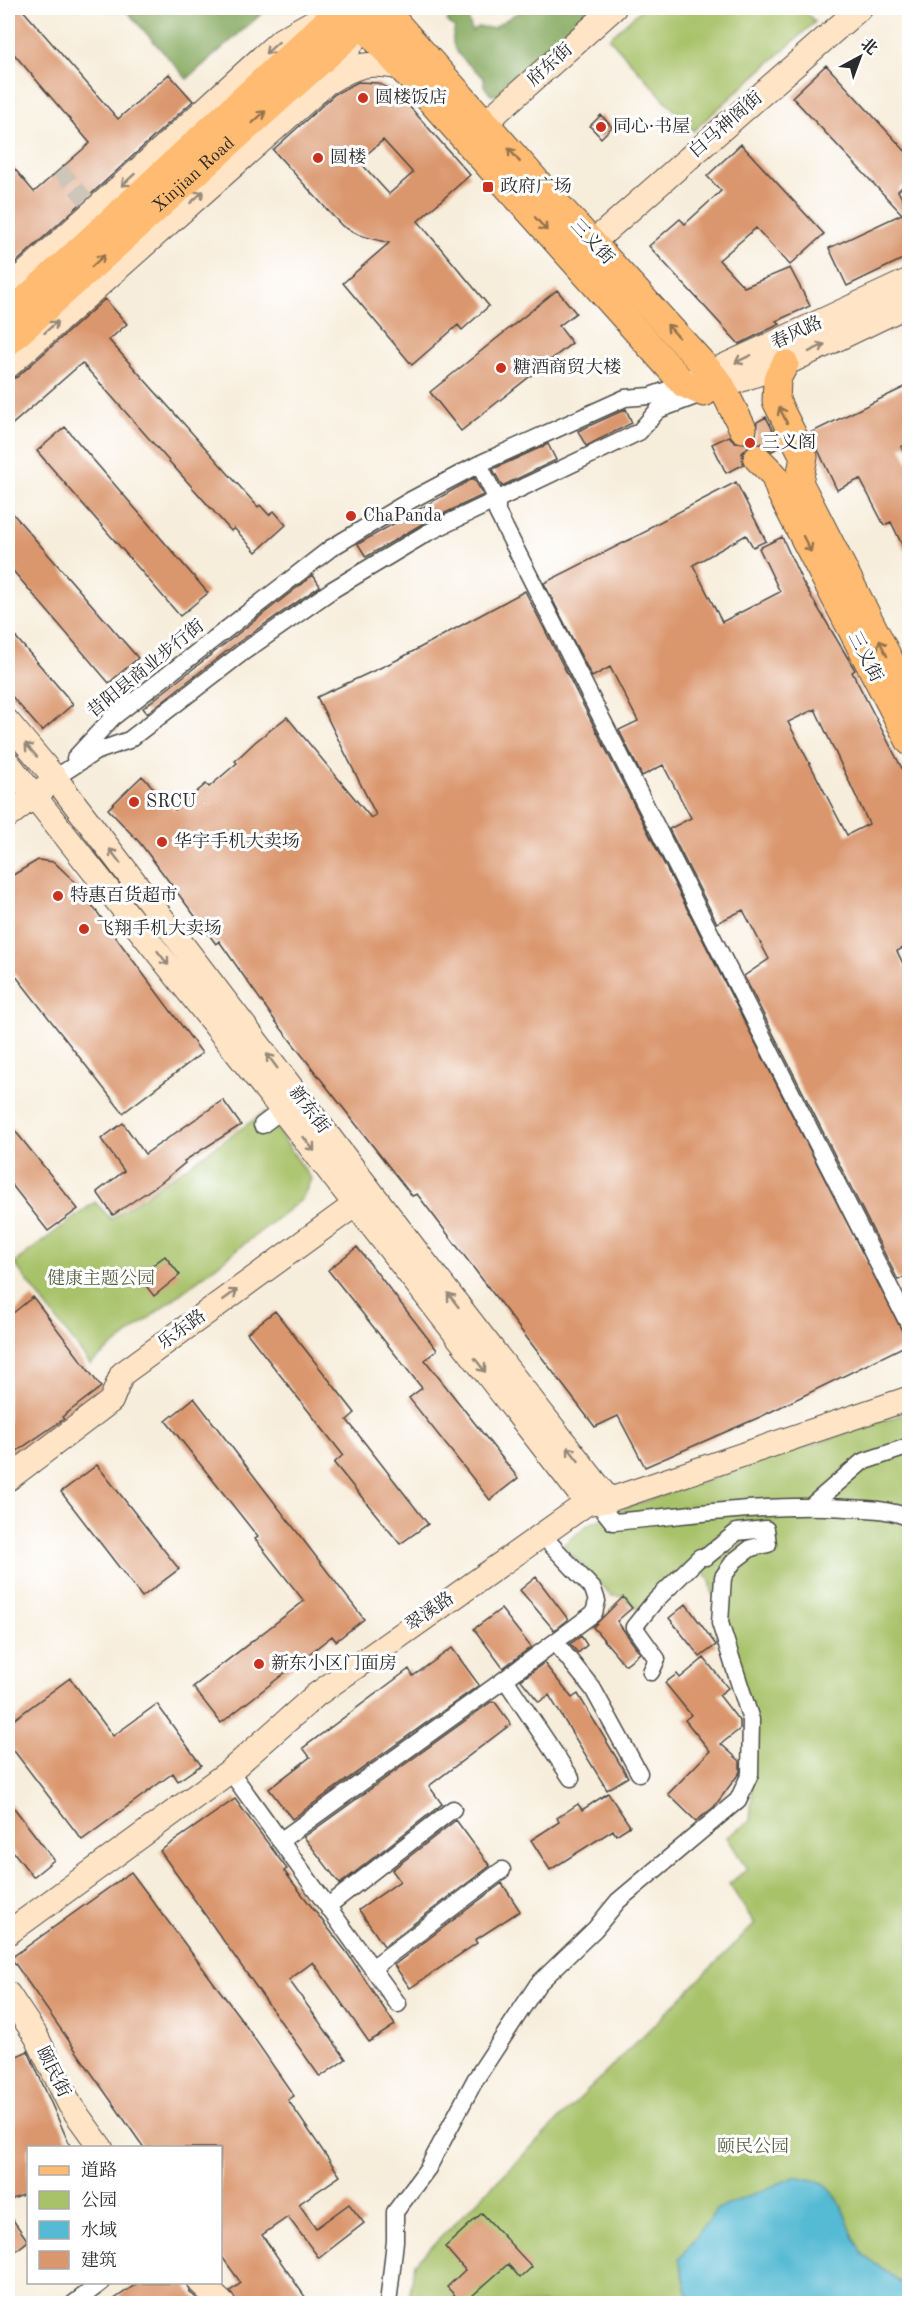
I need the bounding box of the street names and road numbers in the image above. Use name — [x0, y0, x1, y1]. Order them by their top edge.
street label: 府东街 — [523, 39, 576, 90]
street label: 白马神阁街 — [685, 87, 766, 161]
street label: Xinjian Road — [150, 134, 238, 216]
street label: 三义街 — [567, 215, 618, 268]
street label: 春风路 — [768, 312, 825, 353]
street label: 昔阳县商业步行街 — [83, 615, 208, 721]
street label: 三义街 — [845, 628, 886, 685]
street label: 新东街 — [286, 1082, 334, 1137]
street label: 乐东路 — [154, 1305, 209, 1353]
street label: 翠溪路 — [402, 1588, 457, 1635]
street label: 颐民街 — [33, 2043, 74, 2100]

